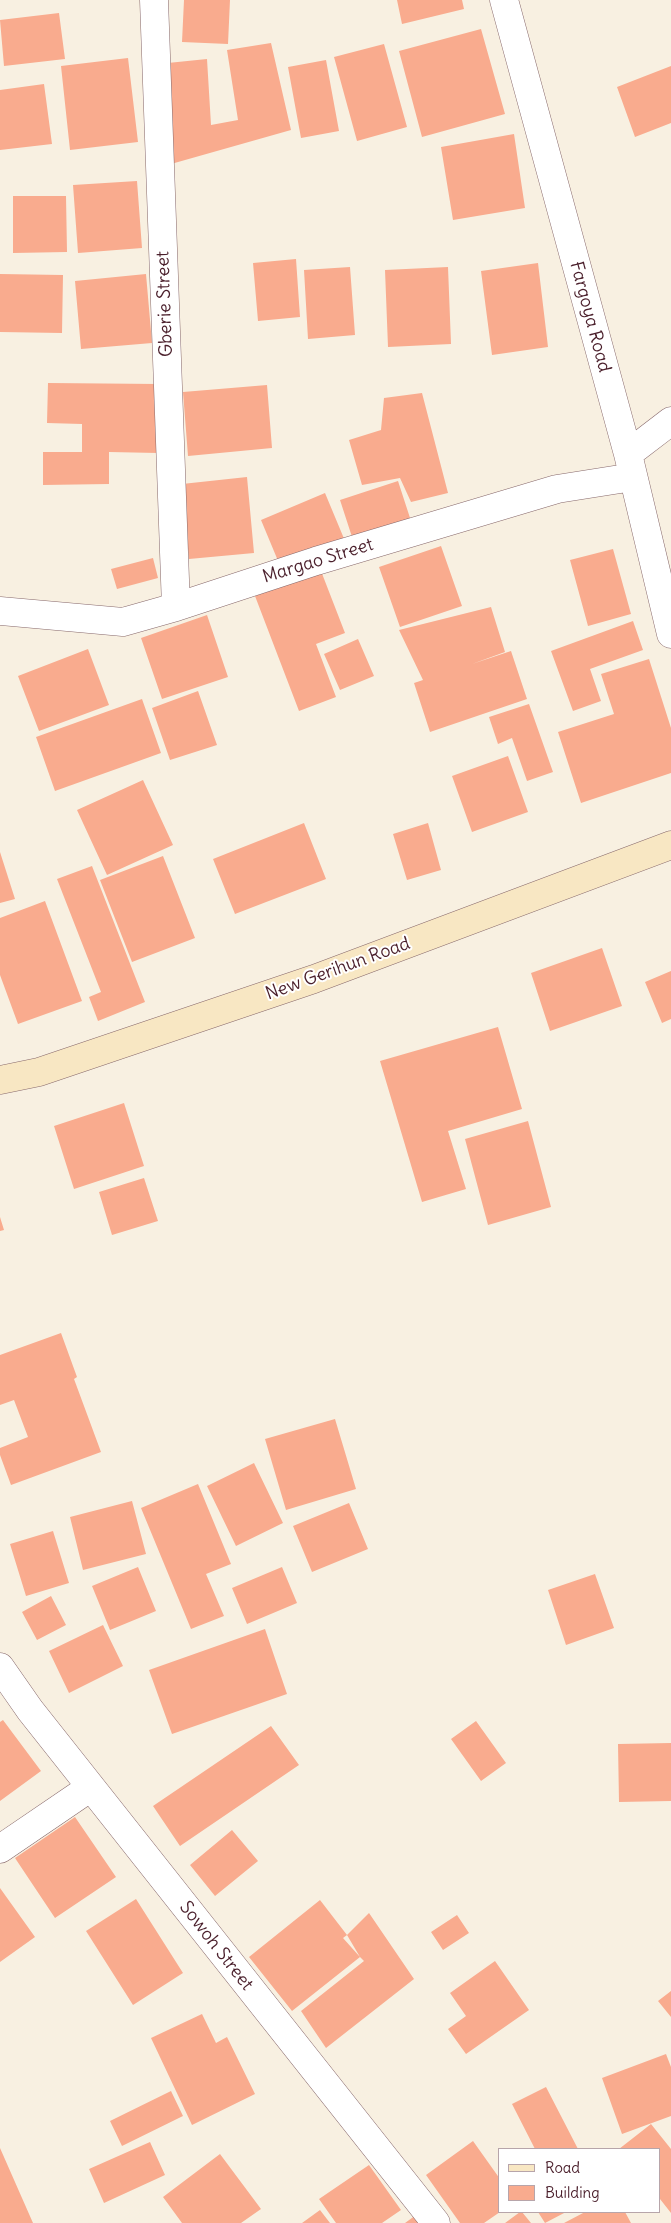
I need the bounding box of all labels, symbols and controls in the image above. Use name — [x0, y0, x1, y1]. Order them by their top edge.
street label: Gberie Street — [152, 251, 178, 357]
street label: Fargoya Road — [565, 259, 615, 375]
street label: Margao Street — [260, 534, 376, 588]
street label: New Gerihun Road — [263, 933, 413, 1005]
street label: Sowoh Street — [175, 1897, 257, 1995]
legend — [498, 2148, 661, 2213]
text: Road — [545, 2158, 580, 2177]
text: Building — [545, 2183, 600, 2202]

